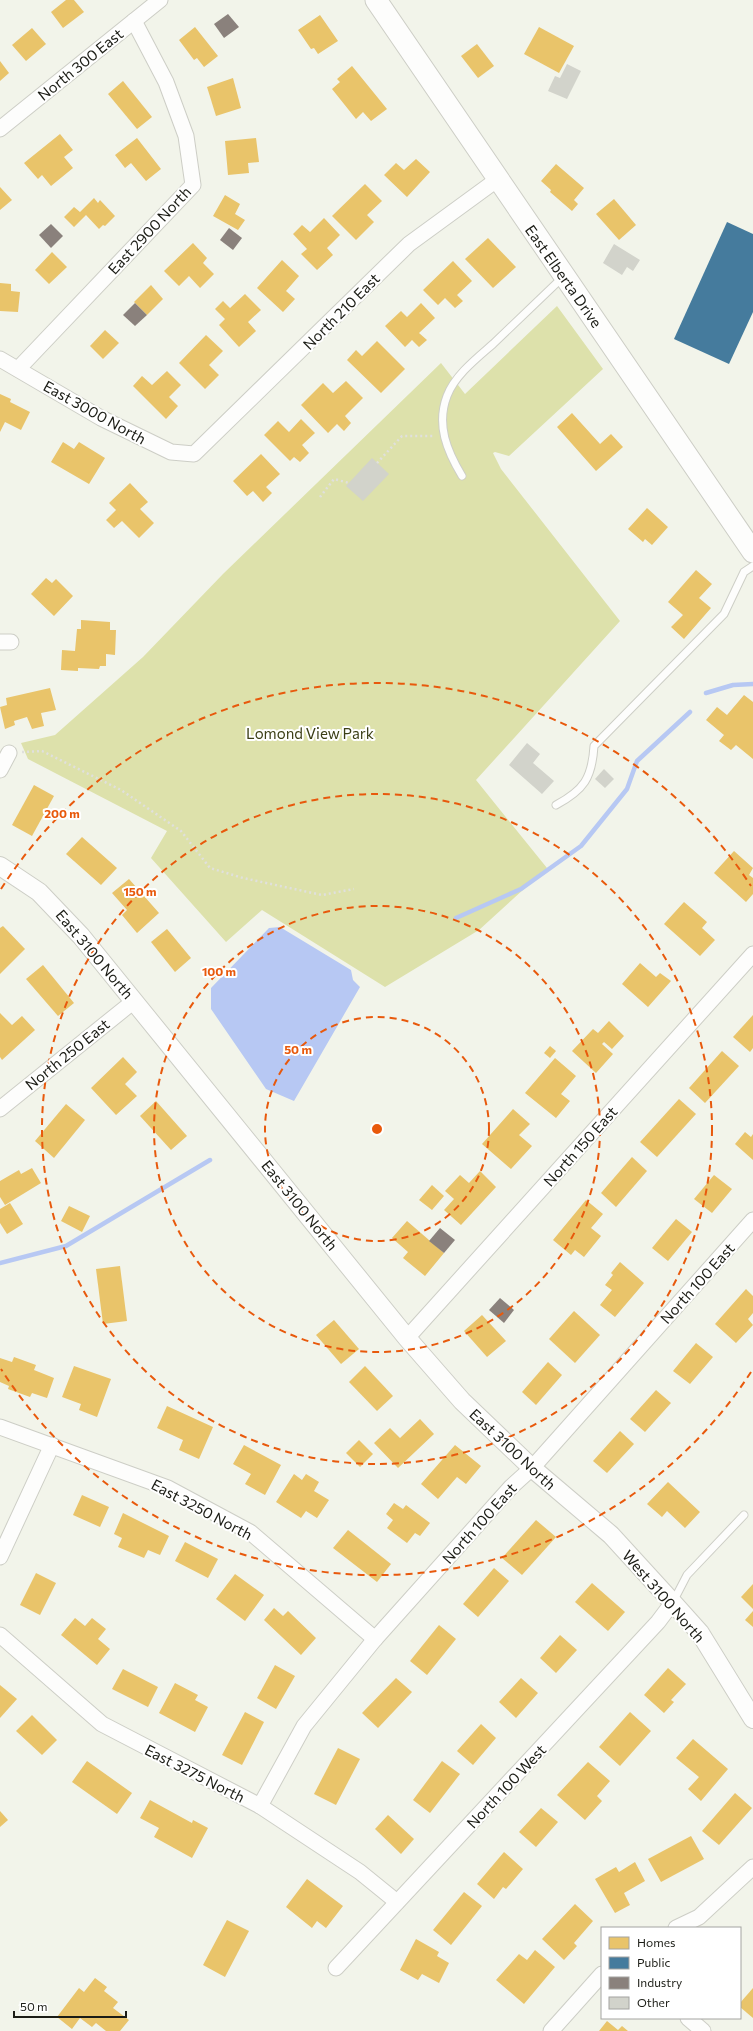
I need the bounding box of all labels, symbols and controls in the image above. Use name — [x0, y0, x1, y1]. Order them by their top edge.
street label: North 300 East — [34, 24, 126, 104]
street label: East 2900 North — [104, 182, 194, 278]
street label: East Elberta Drive — [522, 221, 606, 331]
street label: North 210 East — [299, 269, 383, 353]
street label: East 3000 North — [41, 376, 149, 448]
park label: Lomond View Park — [246, 724, 374, 742]
text: 200 m — [44, 806, 80, 820]
text: 150 m — [123, 884, 157, 898]
street label: East 3100 North — [52, 906, 138, 1002]
text: 100 m — [202, 964, 236, 978]
street label: North 250 East — [21, 1015, 113, 1093]
text: 50 m — [284, 1042, 312, 1056]
street label: North 150 East — [539, 1102, 621, 1190]
centre of rings — [370, 1122, 384, 1136]
street label: East 3100 North — [258, 1156, 342, 1254]
street label: North 100 East — [656, 1239, 738, 1327]
street label: East 3100 North — [466, 1405, 560, 1493]
street label: East 3250 North — [148, 1475, 256, 1543]
street label: North 100 East — [438, 1479, 520, 1567]
street label: West 3100 North — [619, 1546, 709, 1646]
street label: East 3275 North — [142, 1740, 248, 1806]
street label: North 100 West — [463, 1740, 549, 1832]
legend — [601, 1927, 741, 2019]
text: Homes — [637, 1935, 675, 1949]
text: Public — [637, 1955, 670, 1969]
text: Industry — [637, 1975, 682, 1989]
scale bar — [14, 1993, 126, 2019]
text: Other — [637, 1995, 670, 2009]
text: 50 m — [20, 1999, 48, 2013]

